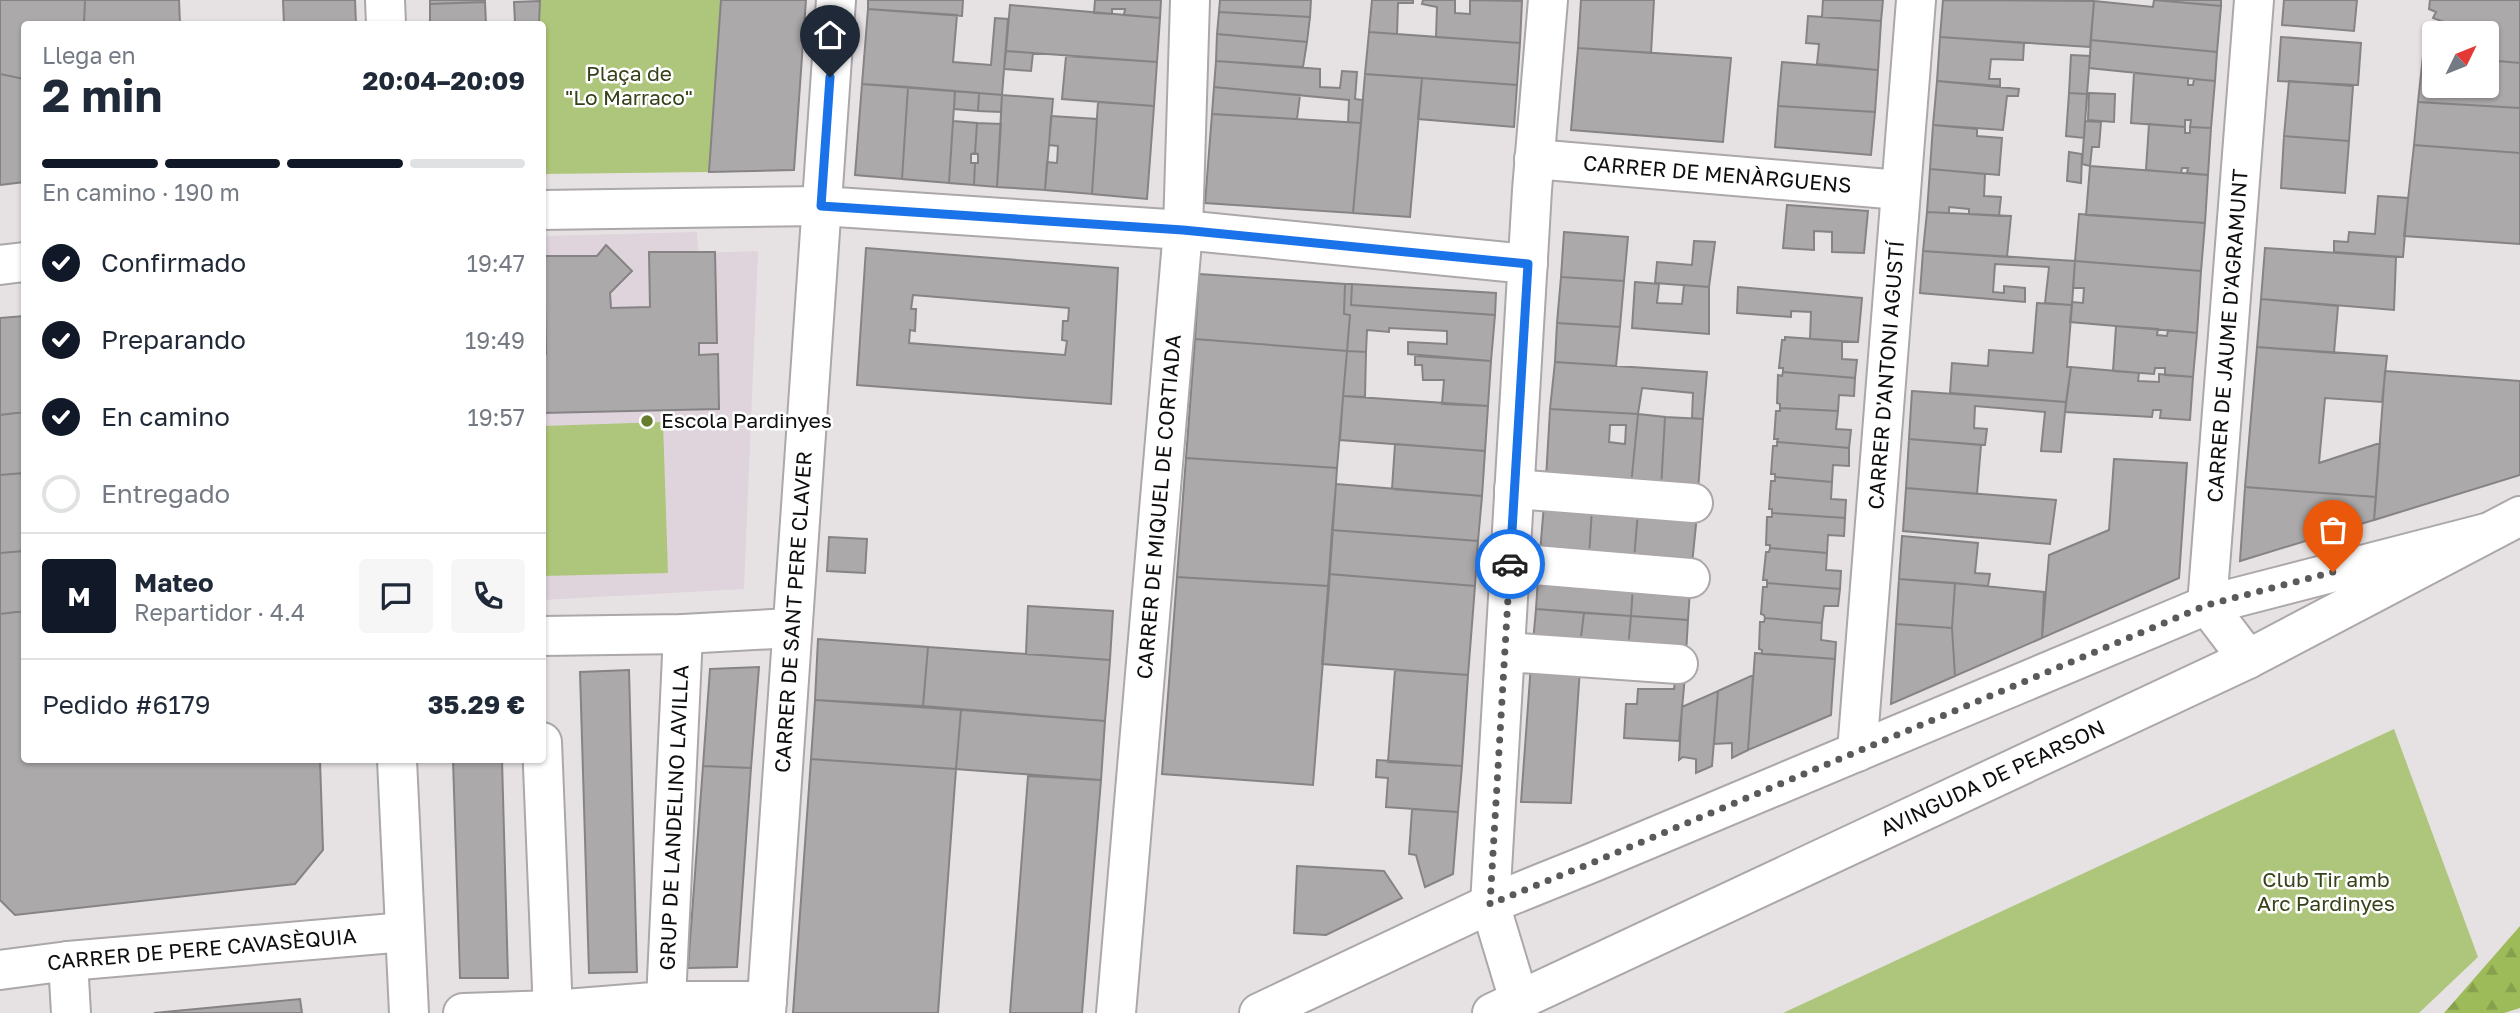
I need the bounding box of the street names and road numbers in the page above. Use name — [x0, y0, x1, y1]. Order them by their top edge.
street label: CARRER DE MENÀRGUENS — [1582, 149, 1853, 198]
street label: CARRER DE JAUME D'AGRAMUNT — [2201, 168, 2253, 503]
street label: CARRER D'ANTONI AGUSTÍ — [1862, 238, 1909, 510]
street label: CARRER DE MIQUEL DE CORTIADA — [1131, 333, 1186, 680]
street label: CARRER DE SANT PERE CLAVER — [769, 450, 817, 774]
street label: GRUP DE LANDELINO LAVILLA — [653, 664, 694, 971]
street label: AVINGUDA DE PEARSON — [1876, 714, 2109, 841]
street label: CARRER DE PERE CAVASÈQUIA — [46, 922, 358, 976]

